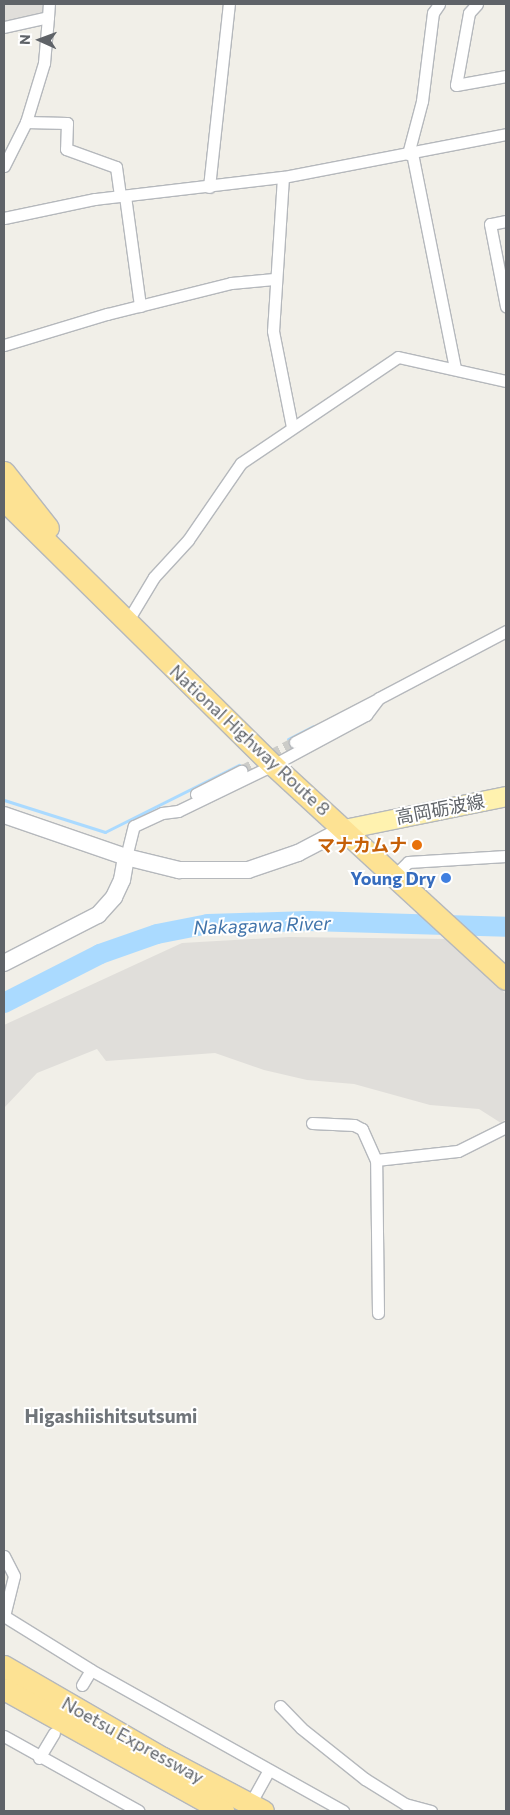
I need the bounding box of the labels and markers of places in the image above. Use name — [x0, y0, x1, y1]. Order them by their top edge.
place label: マナカムナ — [317, 834, 407, 856]
marker: マナカムナ — [411, 839, 423, 851]
place label: Young Dry — [350, 867, 436, 889]
marker: Young Dry — [440, 872, 452, 884]

